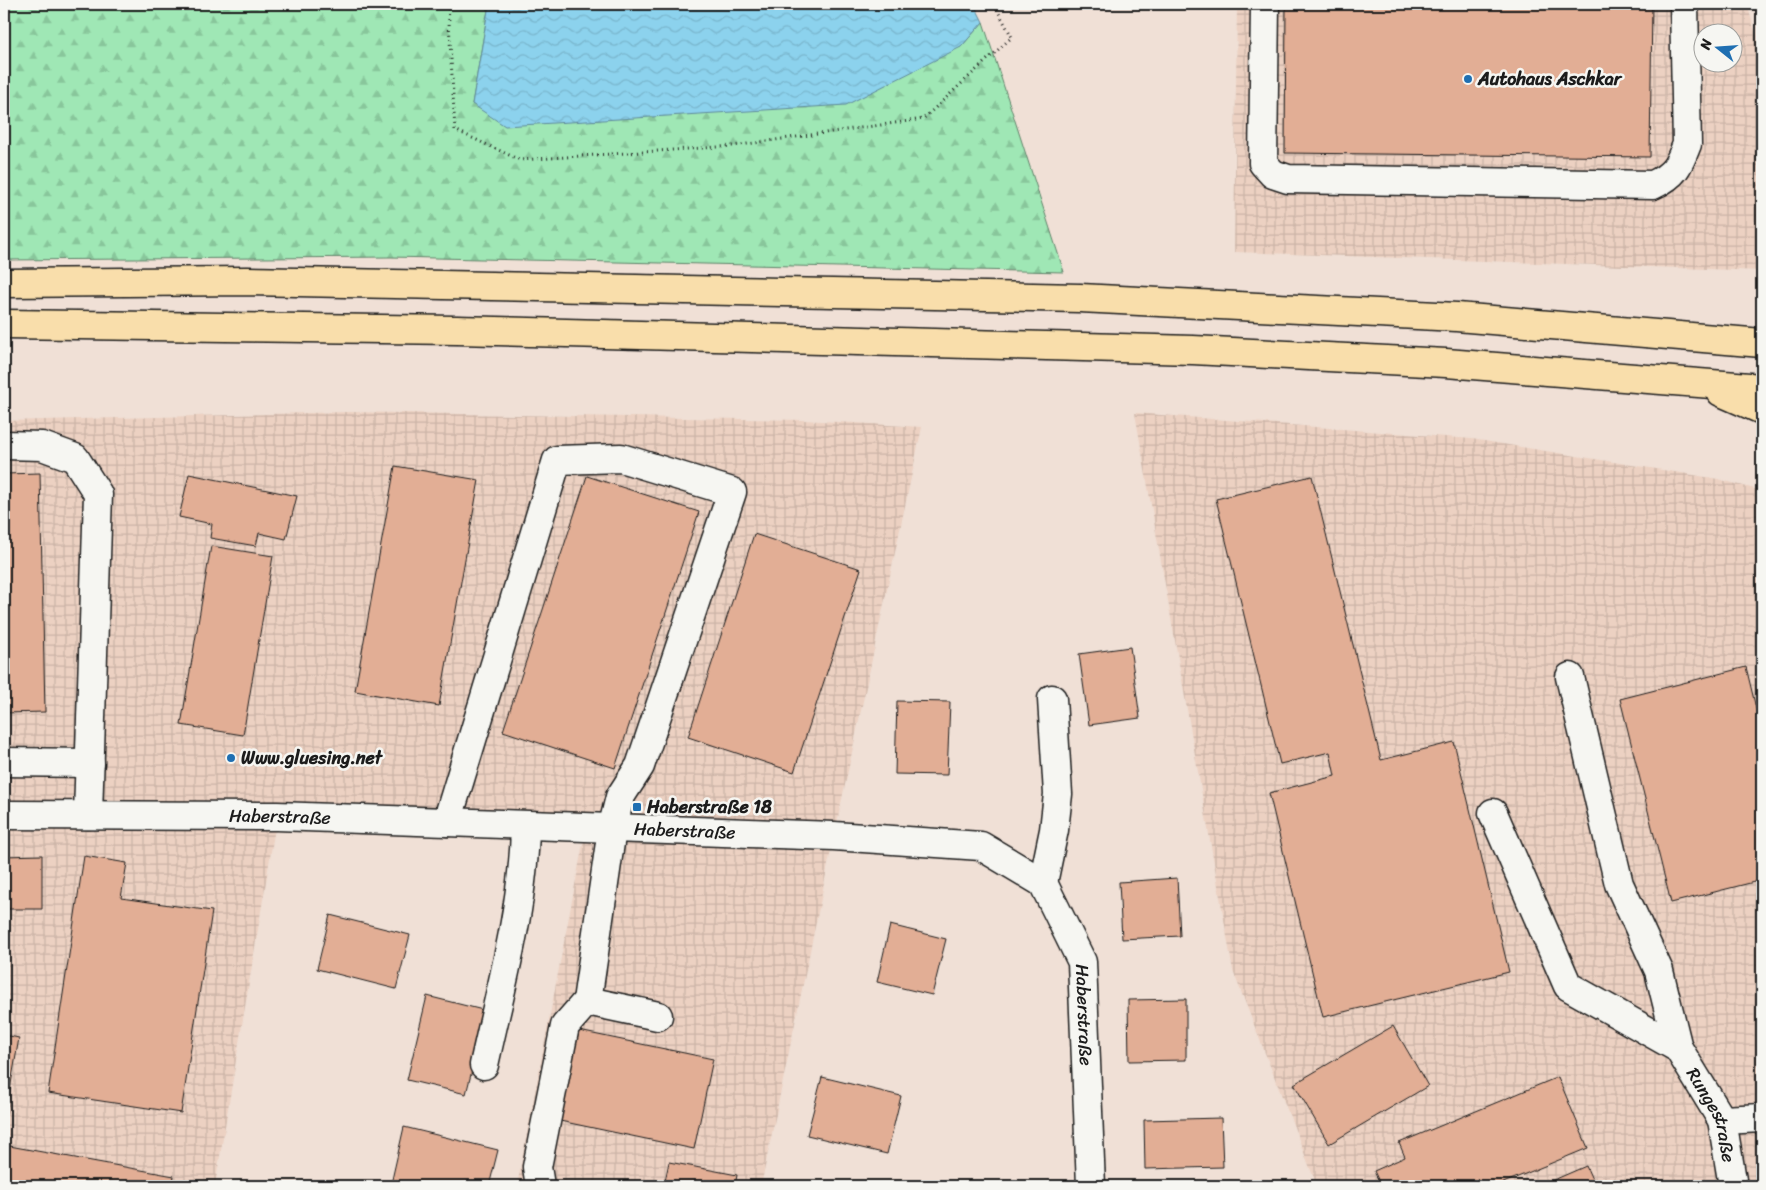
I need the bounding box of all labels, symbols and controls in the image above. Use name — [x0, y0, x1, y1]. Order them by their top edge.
north arrow — [1694, 22, 1744, 72]
text: N — [1692, 36, 1720, 54]
place label: Autohaus Aschkar — [1477, 63, 1623, 95]
marker: Autohaus Aschkar — [1462, 73, 1474, 85]
place label: Www.gluesing.net — [241, 742, 384, 774]
marker: Www.gluesing.net — [225, 752, 237, 764]
place label: Haberstraße 18 — [646, 791, 772, 823]
street label: Haberstraße — [229, 800, 331, 834]
marker: Haberstraße 18 — [631, 801, 643, 813]
street label: Haberstraße — [633, 813, 736, 848]
street label: Haberstraße — [1066, 963, 1102, 1066]
street label: Rungestraße — [1677, 1061, 1745, 1165]

